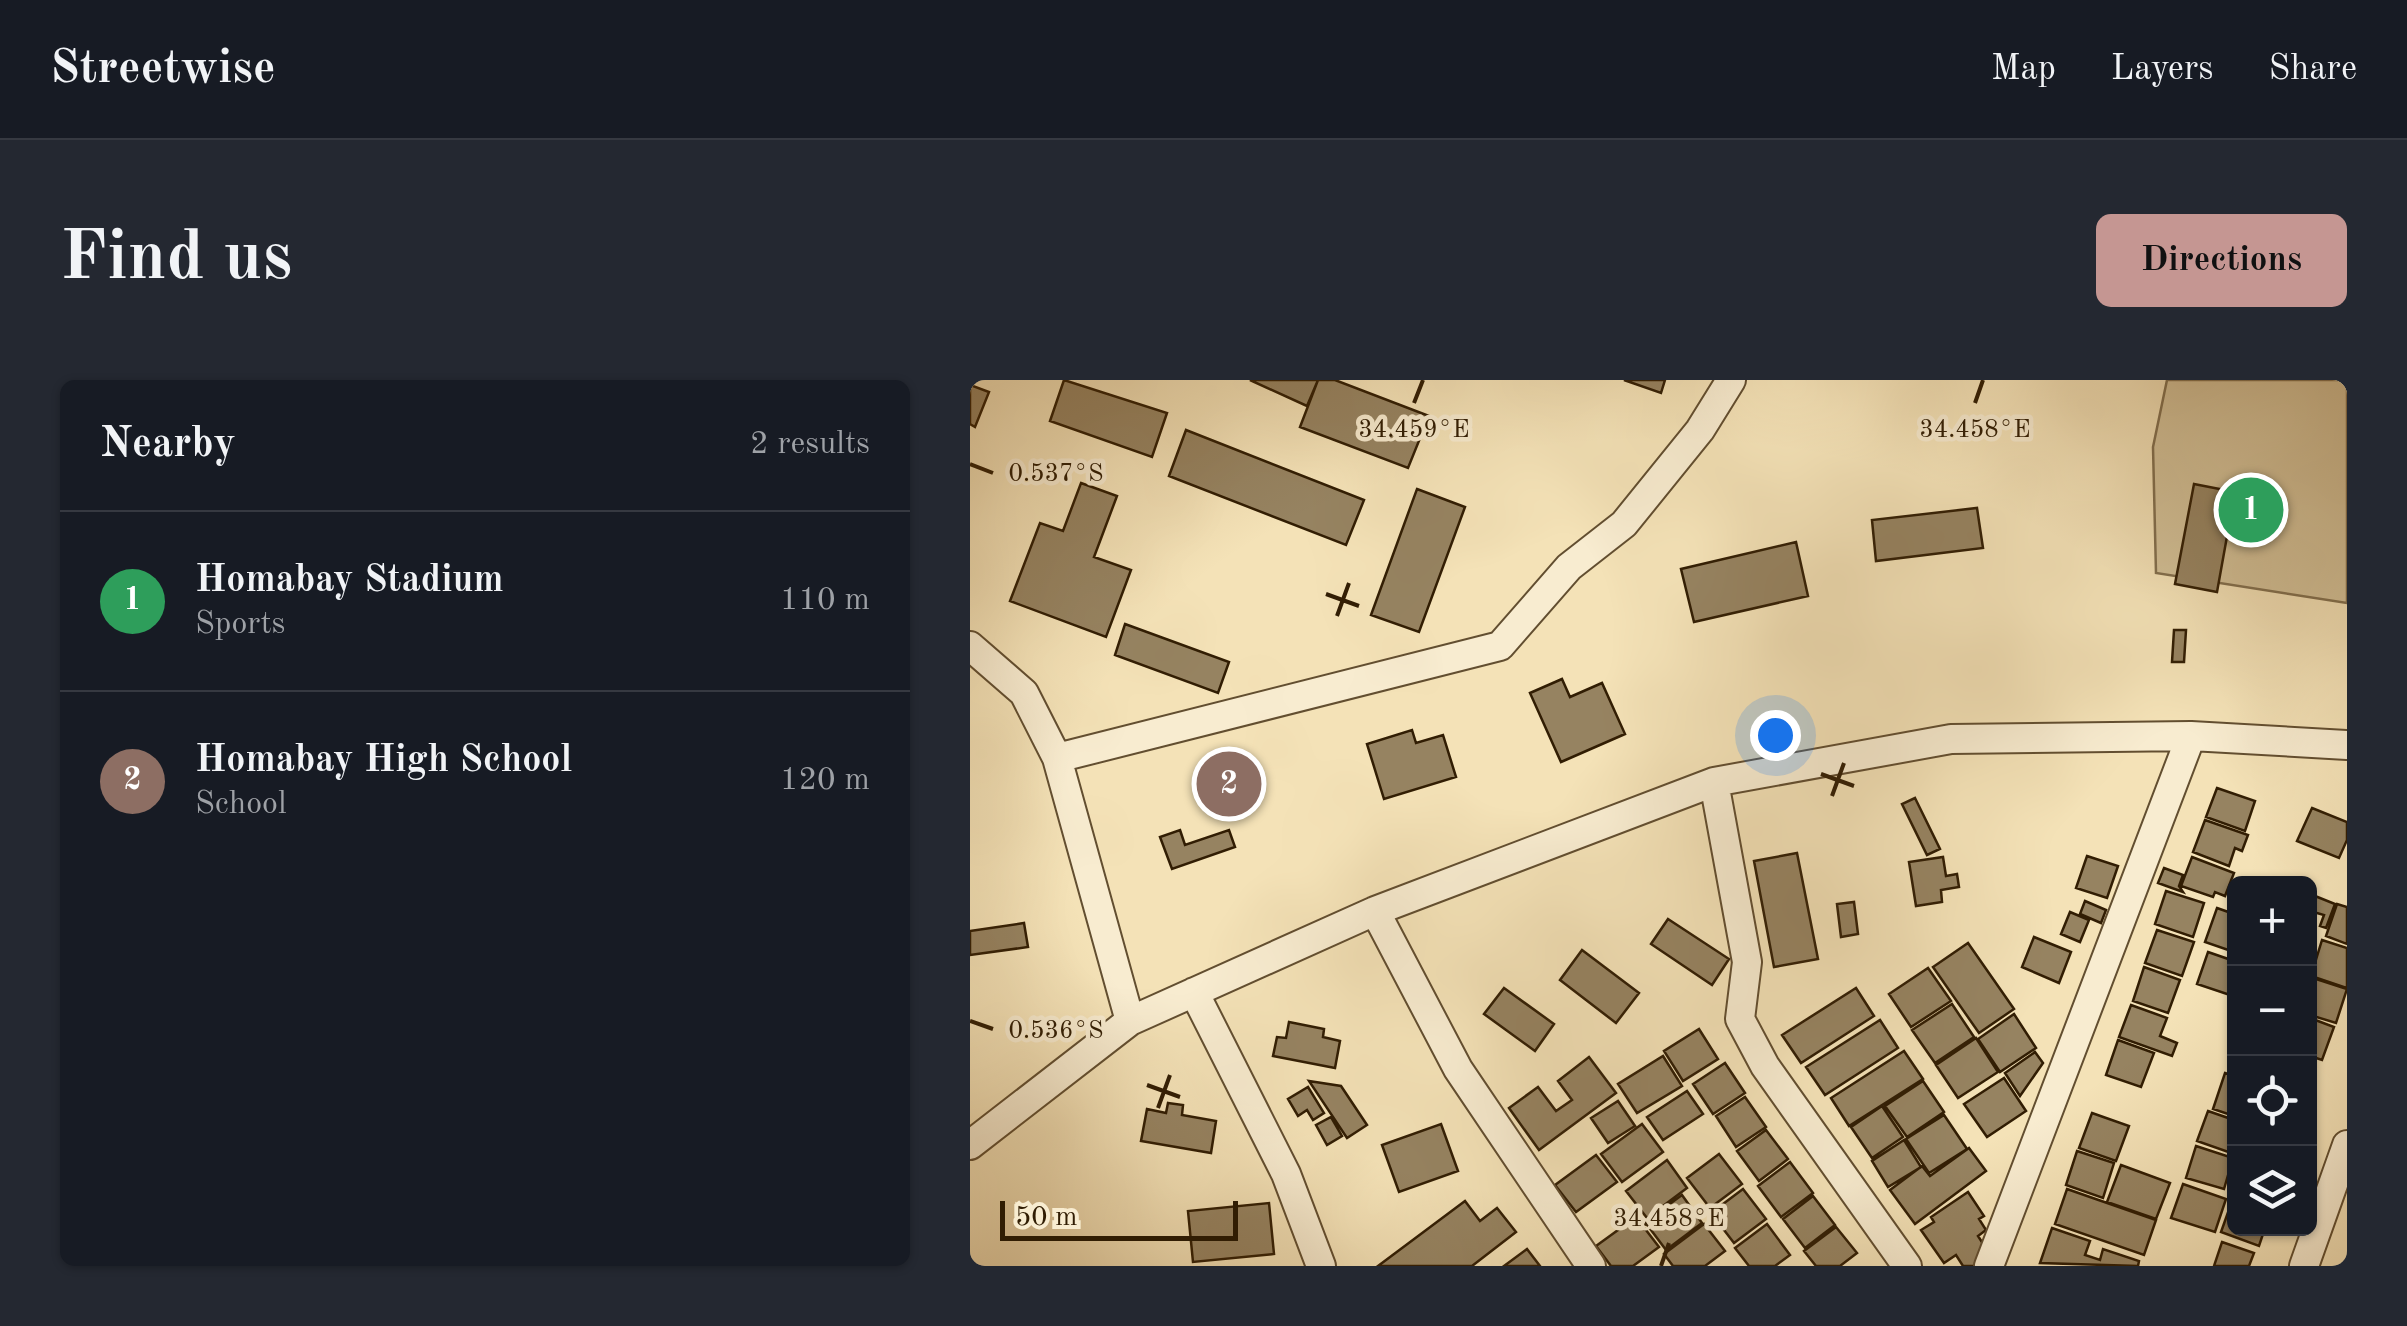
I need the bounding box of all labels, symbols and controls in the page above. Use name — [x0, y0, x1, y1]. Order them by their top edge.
text: Streetwise — [50, 45, 276, 93]
text: Map — [1991, 52, 2056, 87]
text: Layers — [2111, 52, 2214, 87]
text: Share — [2269, 52, 2357, 87]
button: Directions — [2096, 214, 2347, 307]
text: Find us — [60, 225, 292, 295]
text: 34.459°E — [1358, 418, 1470, 443]
text: 34.458°E — [1919, 418, 2031, 443]
text: Nearby — [100, 424, 236, 466]
text: 2 results — [750, 429, 870, 461]
text: 0.537°S — [1008, 462, 1104, 487]
pin: 1 — [2218, 472, 2284, 548]
text: Homabay Stadium — [195, 562, 504, 600]
text: 1 — [123, 585, 142, 617]
text: 110 m — [780, 585, 870, 617]
text: Sports — [195, 609, 286, 641]
your location — [1750, 710, 1801, 761]
text: Homabay High School — [195, 742, 572, 780]
pin: 2 — [1196, 746, 1262, 822]
text: 2 — [123, 765, 142, 797]
text: 120 m — [780, 765, 870, 797]
text: School — [195, 789, 287, 821]
map controls — [2227, 876, 2317, 1236]
button: + — [2227, 876, 2317, 966]
button: − — [2227, 966, 2317, 1056]
text: 0.536°S — [1008, 1019, 1104, 1044]
button: locate — [2227, 1056, 2317, 1146]
button: layers — [2227, 1146, 2317, 1236]
scale bar — [1000, 1196, 1238, 1240]
text: 50 m — [1015, 1204, 1078, 1232]
text: 34.458°E — [1613, 1207, 1725, 1232]

